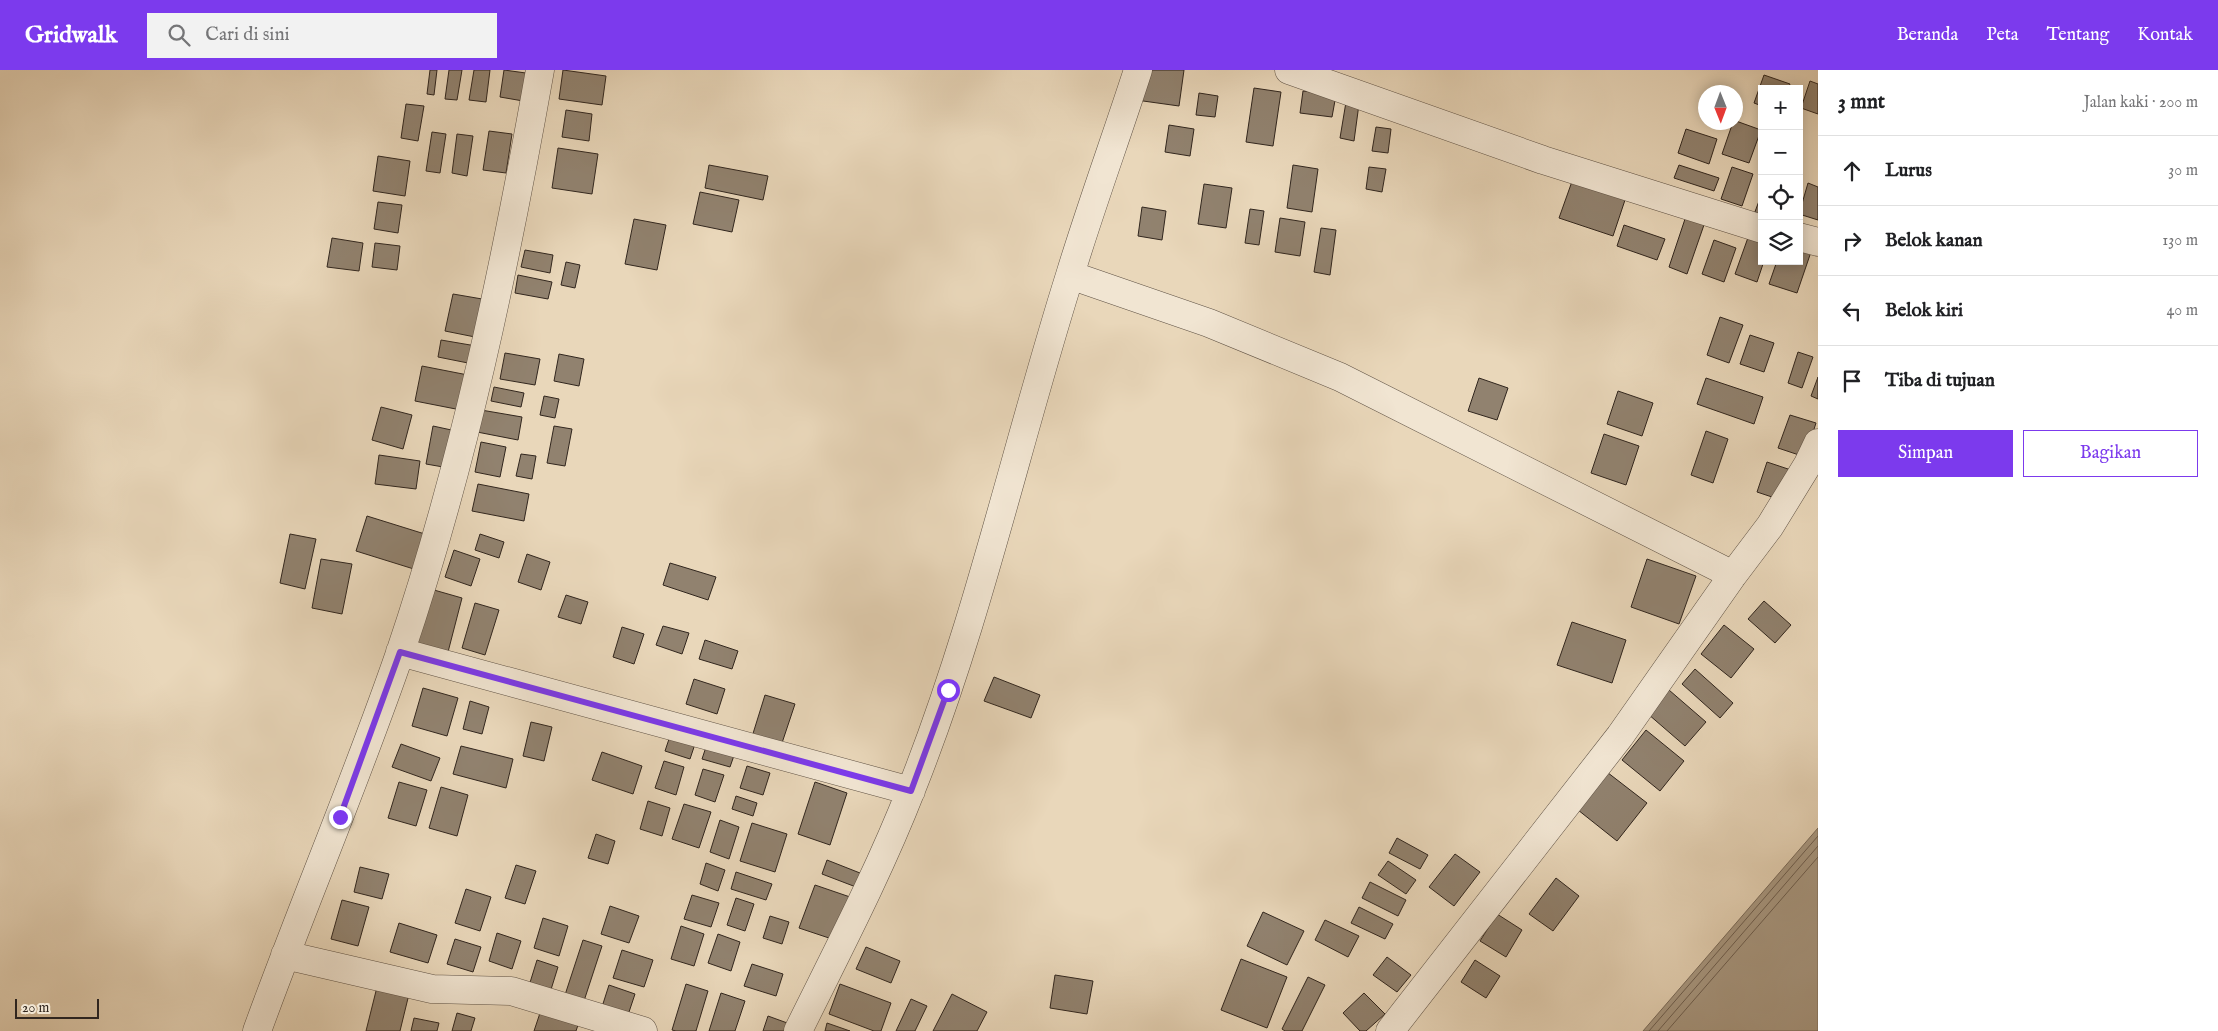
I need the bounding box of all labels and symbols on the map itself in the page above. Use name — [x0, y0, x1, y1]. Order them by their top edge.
north arrow — [1698, 85, 1743, 130]
route start — [937, 679, 960, 702]
route end — [329, 806, 352, 829]
scale bar — [15, 996, 99, 1019]

